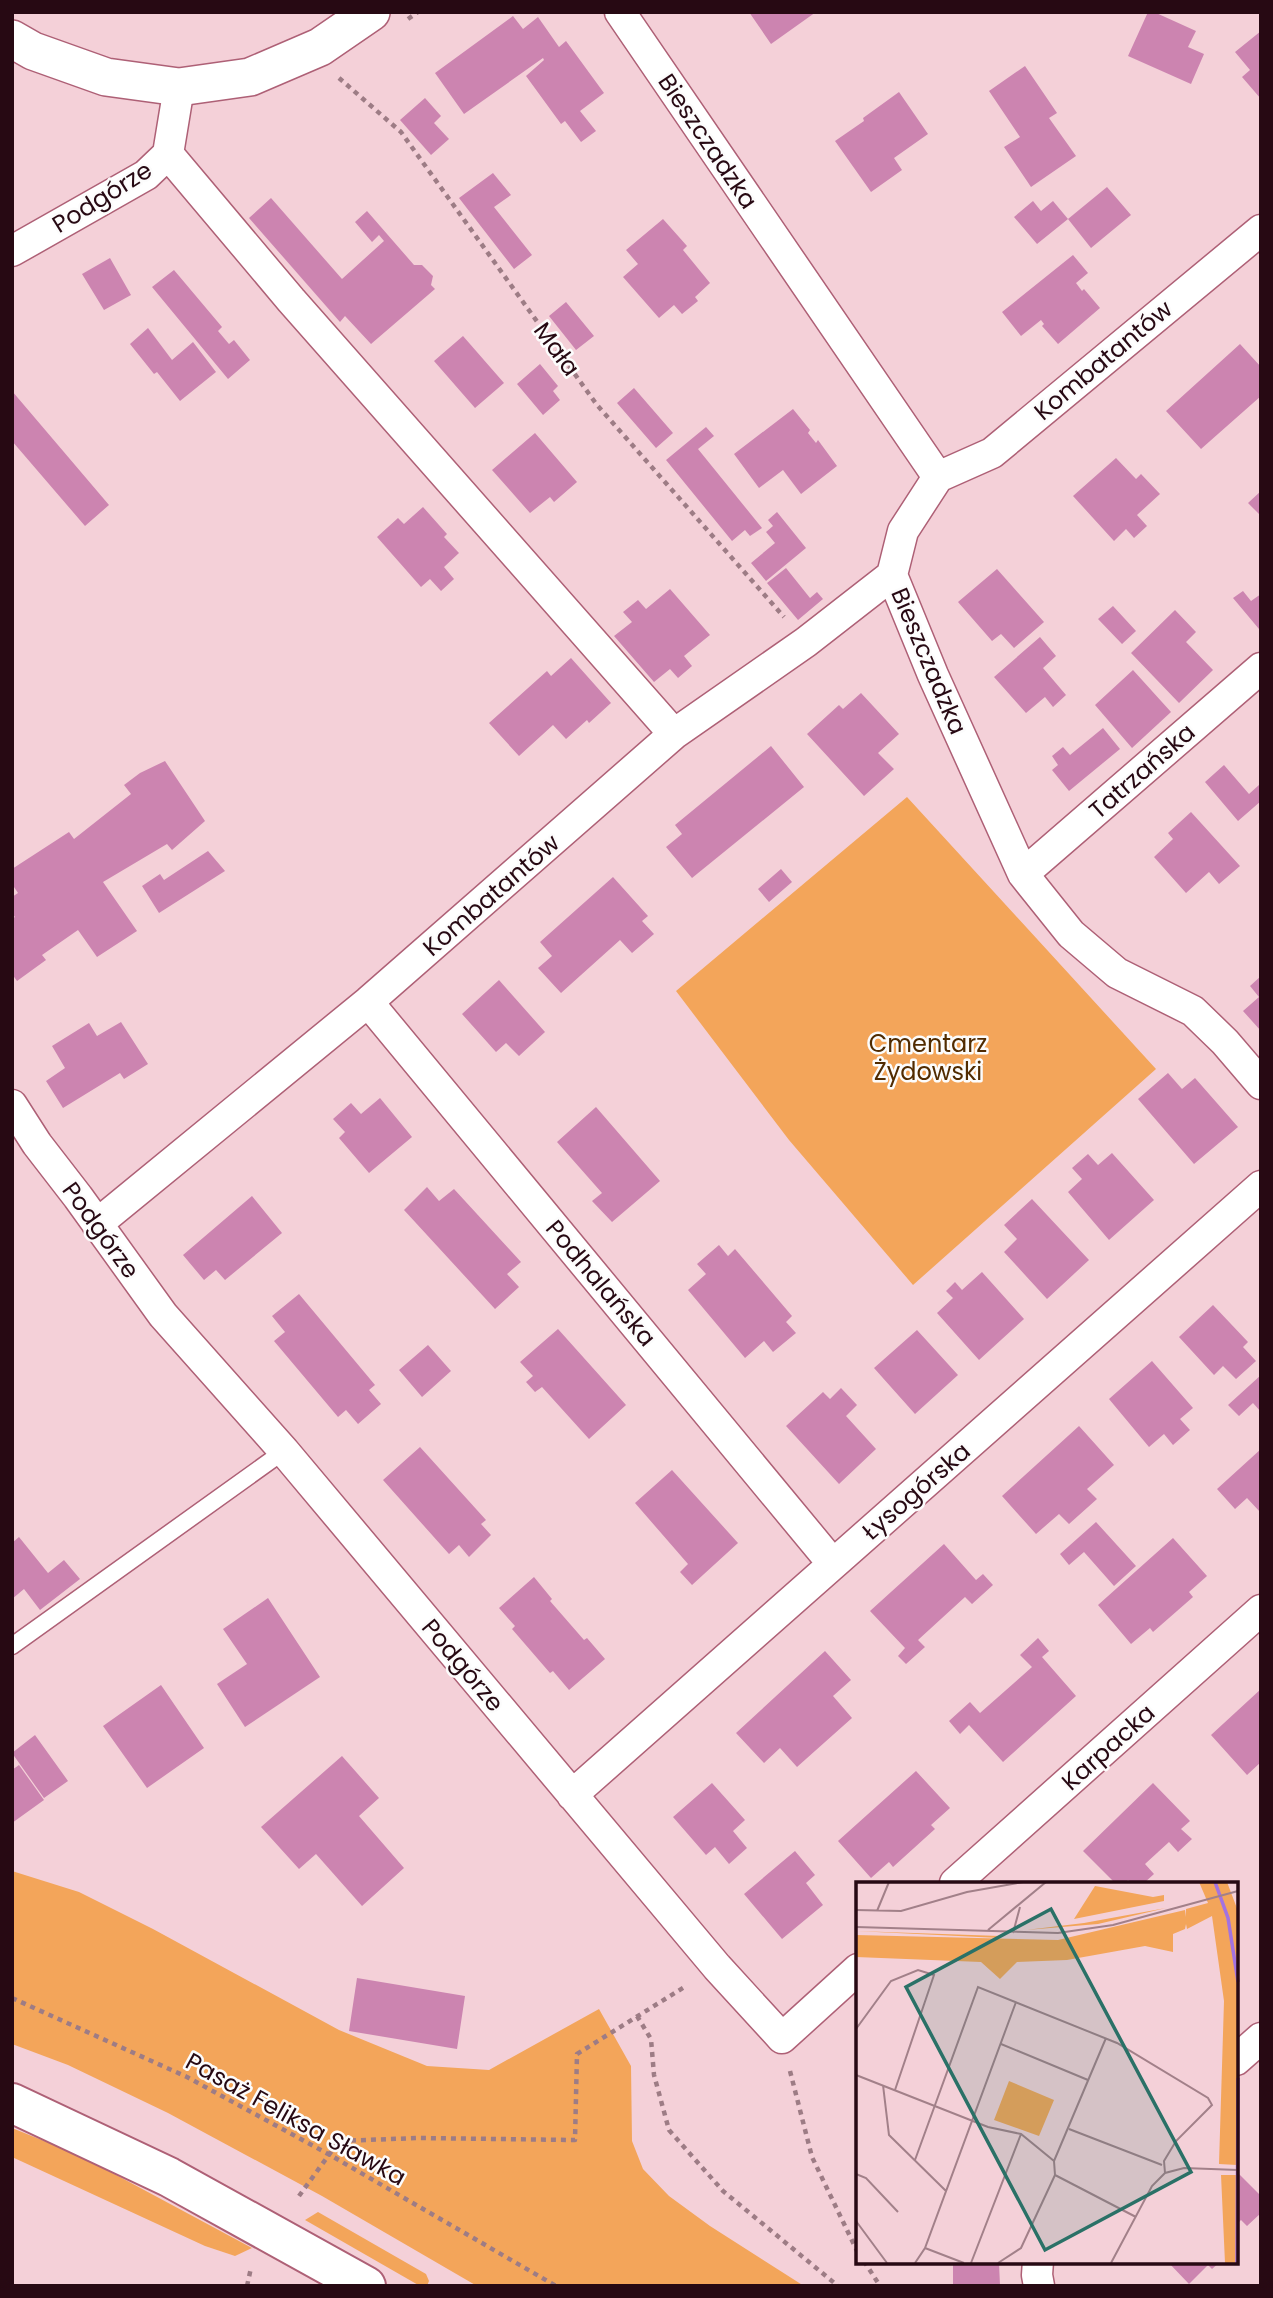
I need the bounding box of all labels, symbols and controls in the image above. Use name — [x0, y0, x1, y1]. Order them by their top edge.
street label: Bieszczadzka — [651, 67, 765, 215]
street label: Podgórze — [46, 153, 158, 241]
street label: Kombatantów — [1027, 292, 1179, 428]
street label: Mała — [526, 315, 588, 383]
street label: Bieszczadzka — [883, 583, 975, 739]
street label: Tatrzańska — [1082, 716, 1202, 826]
street label: Kombatantów — [416, 826, 567, 964]
park label: Cmentarz Żydowski — [869, 1027, 987, 1088]
street label: Podgórze — [55, 1175, 147, 1285]
street label: Podhalańska — [538, 1213, 664, 1353]
street label: Łysogórska — [855, 1435, 977, 1547]
street label: Podgórze — [414, 1612, 512, 1718]
street label: Karpacka — [1054, 1696, 1162, 1798]
inset map — [856, 1882, 1238, 2263]
street label: Pasaż Feliksa Sławka — [180, 2045, 412, 2193]

